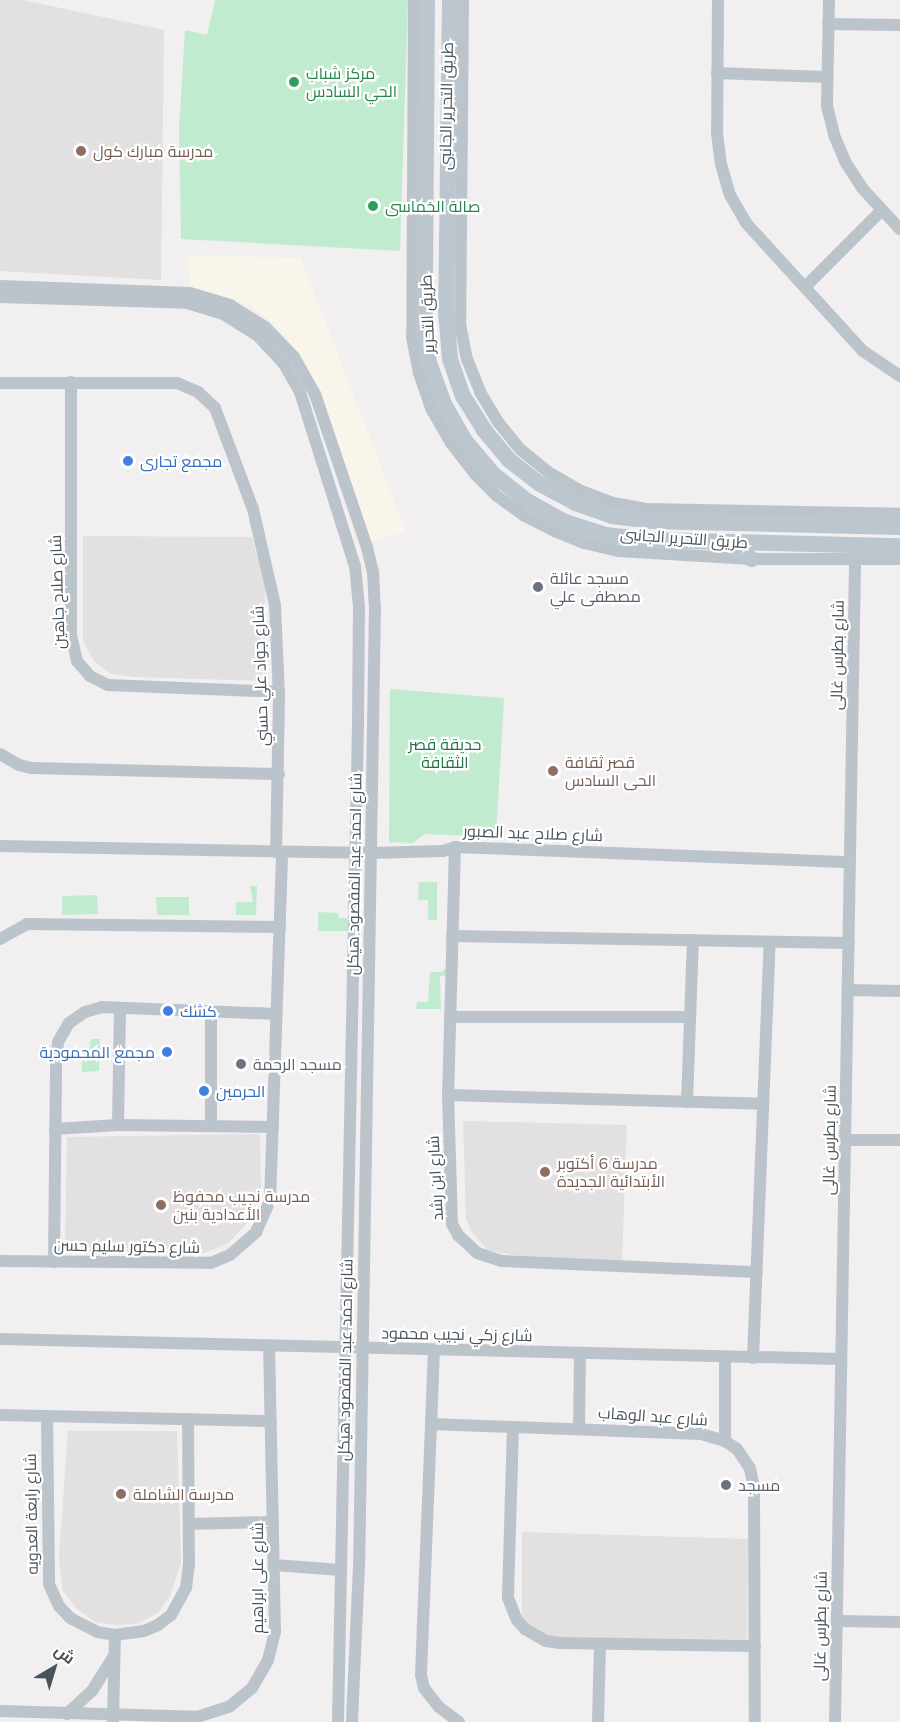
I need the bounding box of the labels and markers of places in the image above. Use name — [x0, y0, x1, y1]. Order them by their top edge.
place label: مركز شباب الحي السادس — [306, 63, 397, 101]
marker: مركز شباب الحي السادس — [287, 75, 301, 89]
place label: مدرسة مبارك كول — [93, 141, 213, 161]
marker: مدرسة مبارك كول — [74, 144, 88, 158]
place label: صالة الخماسى — [385, 196, 480, 216]
marker: صالة الخماسى — [366, 199, 380, 213]
place label: مجمع تجارى — [140, 451, 222, 471]
marker: مجمع تجارى — [121, 454, 135, 468]
place label: مسجد عائلة مصطفى علي — [550, 568, 641, 606]
marker: مسجد عائلة مصطفى علي — [531, 580, 545, 594]
place label: قصر ثقافة الحى السادس — [565, 752, 656, 790]
marker: قصر ثقافة الحى السادس — [546, 764, 560, 778]
place label: كشك — [180, 1001, 217, 1021]
marker: كشك — [161, 1004, 175, 1018]
place label: مجمع المحمودية — [40, 1042, 155, 1062]
marker: مجمع المحمودية — [160, 1045, 174, 1059]
place label: مسجد الرحمة — [253, 1054, 342, 1074]
marker: مسجد الرحمة — [234, 1057, 248, 1071]
place label: الحرمين — [216, 1081, 265, 1101]
marker: الحرمين — [197, 1084, 211, 1098]
place label: مدرسة 6 أكتوبر الأبتدائية الجديدة — [557, 1153, 665, 1191]
marker: مدرسة 6 أكتوبر الأبتدائية الجديدة — [538, 1165, 552, 1179]
place label: مدرسة نجيب محفوظ الأعدادية بنين — [173, 1186, 310, 1224]
marker: مدرسة نجيب محفوظ الأعدادية بنين — [154, 1198, 168, 1212]
place label: مسجد — [738, 1475, 780, 1495]
marker: مسجد — [719, 1478, 733, 1492]
place label: مدرسة الشاملة — [133, 1484, 234, 1504]
marker: مدرسة الشاملة — [114, 1487, 128, 1501]

